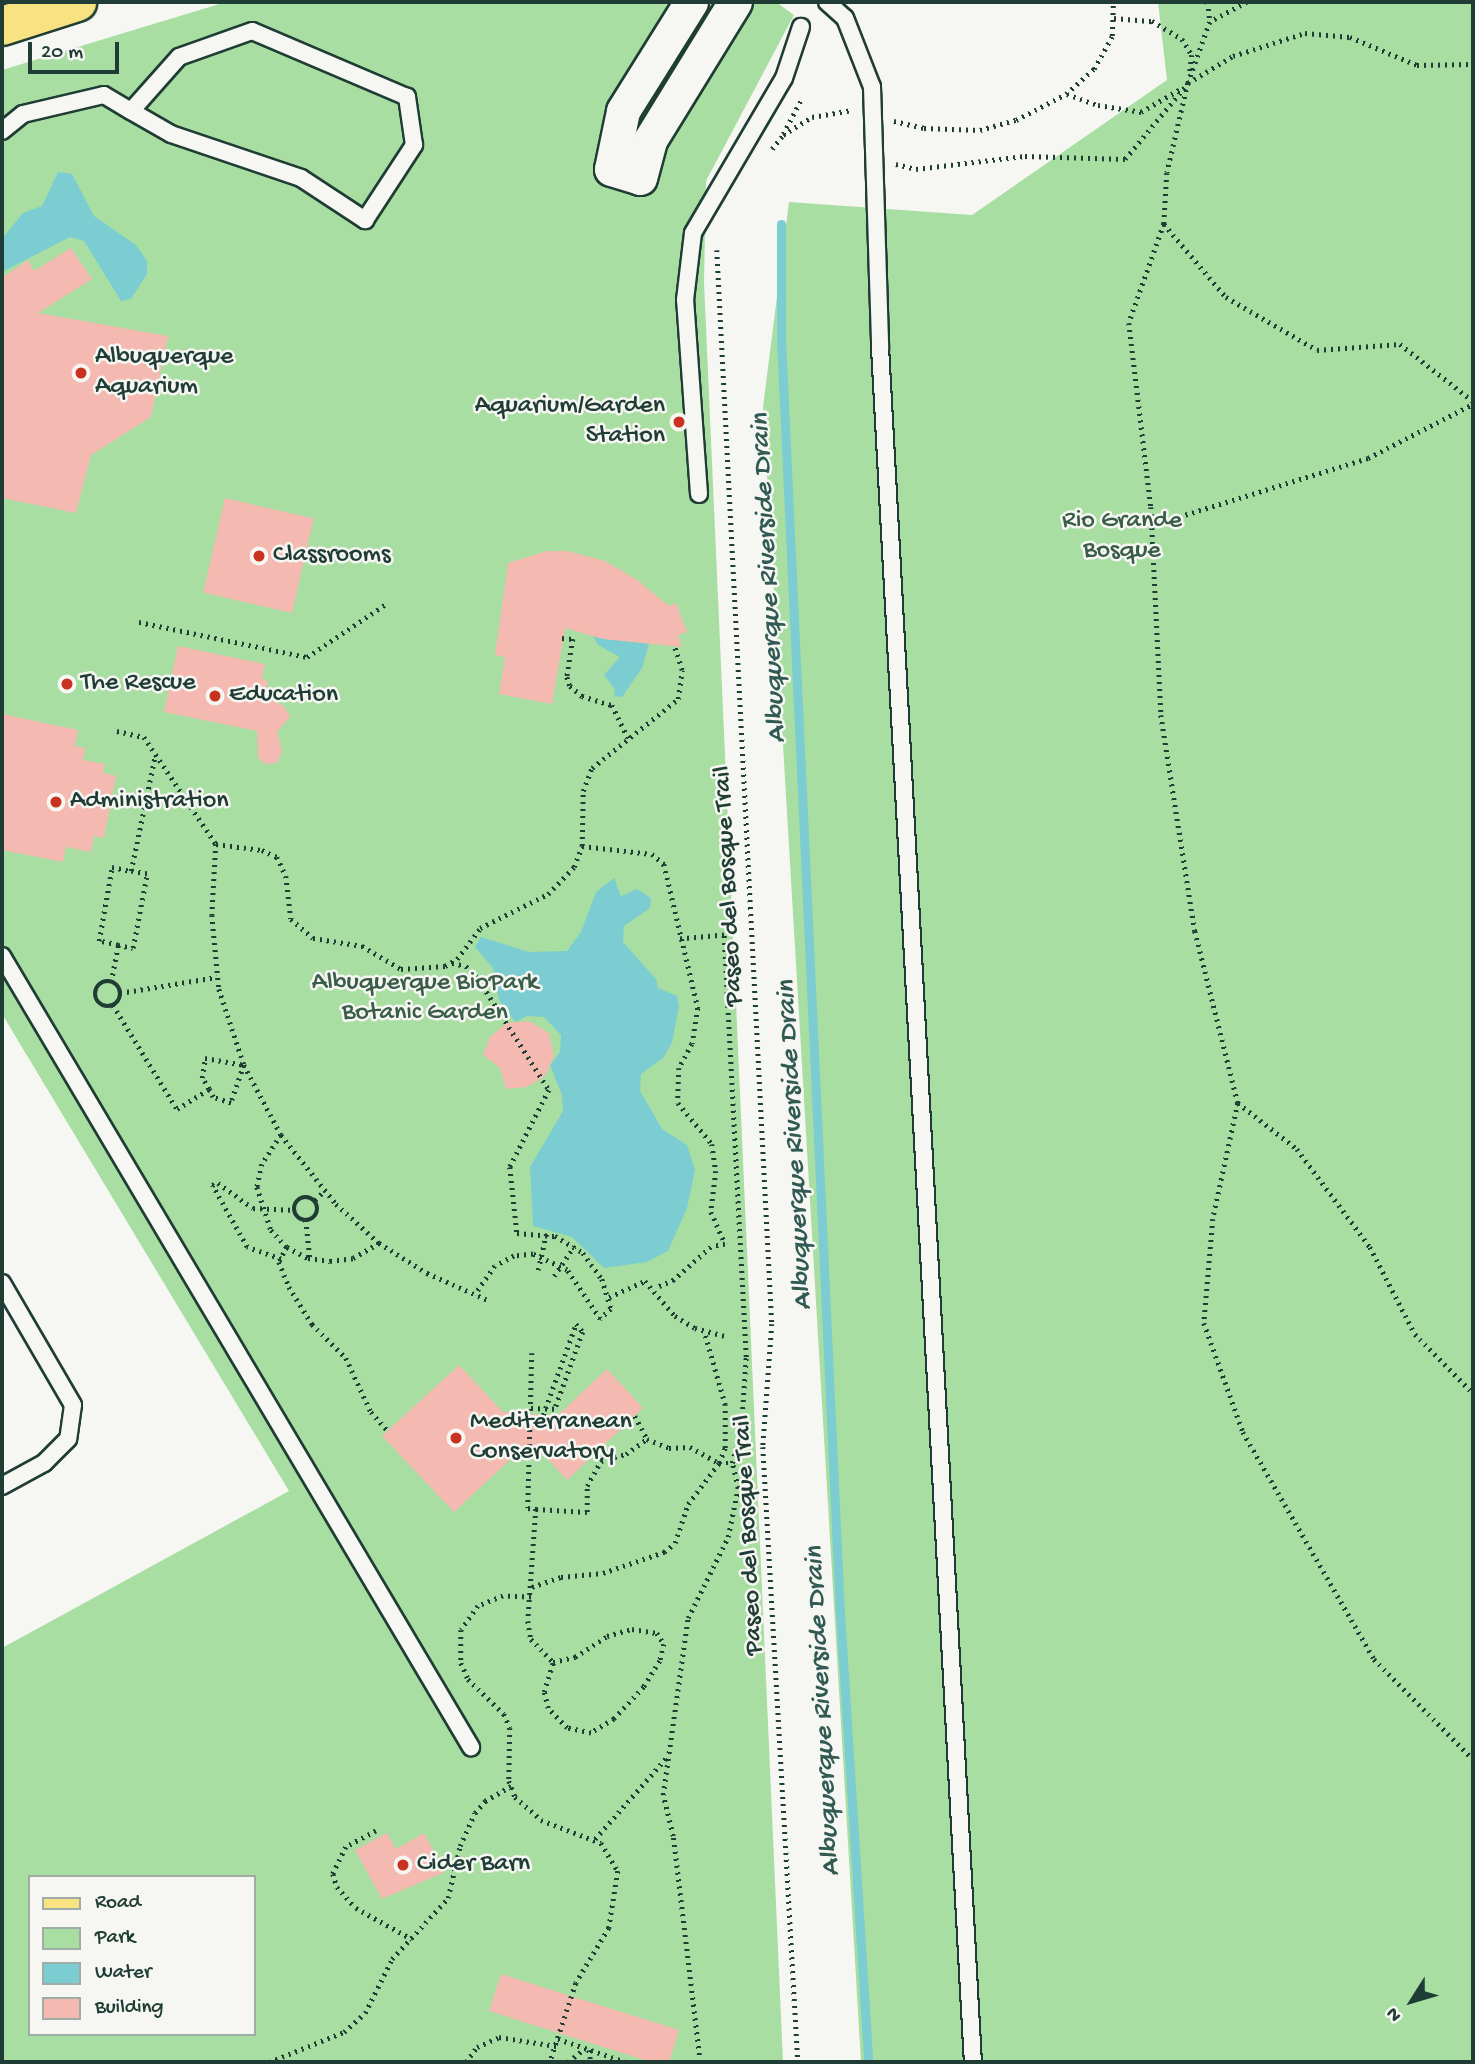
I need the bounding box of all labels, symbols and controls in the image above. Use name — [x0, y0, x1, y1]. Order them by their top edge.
scale bar — [32, 28, 122, 72]
text: 20 m — [41, 41, 83, 66]
place label: Albuquerque Aquarium — [95, 342, 234, 404]
marker: Albuquerque Aquarium — [73, 365, 89, 381]
place label: Aquarium/Garden Station — [475, 391, 665, 452]
water label: Albuquerque Riverside Drain — [745, 412, 795, 744]
marker: Aquarium/Garden Station — [671, 414, 687, 430]
park label: Rio Grande Bosque — [1062, 506, 1182, 568]
place label: Classrooms — [273, 540, 391, 572]
marker: Classrooms — [251, 548, 267, 564]
place label: The Rescue — [81, 668, 196, 700]
marker: The Rescue — [59, 676, 75, 692]
place label: Education — [229, 680, 338, 712]
marker: Education — [207, 688, 223, 704]
street label: Paseo del Bosque Trail — [708, 765, 752, 1007]
place label: Administration — [70, 786, 229, 818]
marker: Administration — [48, 794, 64, 810]
park label: Albuquerque BioPark Botanic Garden — [312, 968, 538, 1030]
water label: Albuquerque Riverside Drain — [771, 979, 821, 1311]
place label: Mediterranean Conservatory — [470, 1407, 632, 1468]
street label: Paseo del Bosque Trail — [728, 1414, 772, 1656]
marker: Mediterranean Conservatory — [448, 1430, 464, 1446]
water label: Albuquerque Riverside Drain — [799, 1545, 849, 1877]
place label: Cider Barn — [417, 1849, 530, 1881]
marker: Cider Barn — [395, 1857, 411, 1873]
legend — [28, 1875, 256, 2036]
text: Road — [95, 1891, 141, 1916]
text: Park — [95, 1926, 135, 1951]
text: Water — [95, 1961, 151, 1986]
north arrow — [1377, 1966, 1447, 2036]
text: Building — [95, 1996, 164, 2021]
text: N — [1382, 2002, 1408, 2026]

